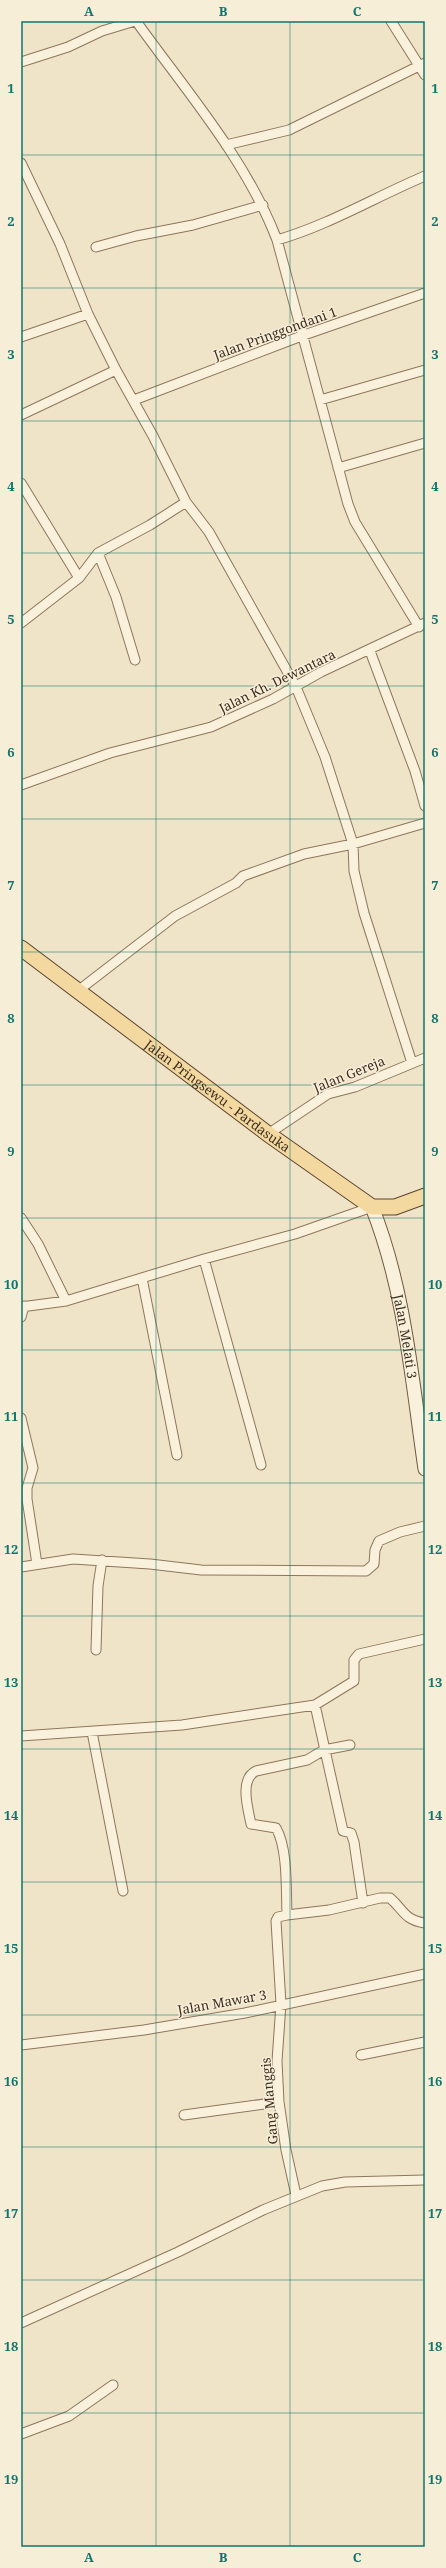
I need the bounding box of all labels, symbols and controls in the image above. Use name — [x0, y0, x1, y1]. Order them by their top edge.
text: A — [84, 2, 94, 20]
text: B — [219, 2, 228, 20]
text: C — [353, 2, 362, 20]
text: 1 — [7, 79, 15, 97]
text: 1 — [431, 79, 439, 97]
text: 2 — [7, 212, 15, 230]
text: 2 — [431, 212, 439, 230]
street label: Jalan Pringgondani 1 — [210, 302, 339, 364]
text: 3 — [7, 345, 15, 363]
text: 3 — [431, 345, 439, 363]
text: 4 — [7, 477, 15, 495]
text: 4 — [431, 477, 439, 495]
text: 5 — [7, 610, 15, 628]
text: 5 — [431, 610, 439, 628]
street label: Jalan Kh. Dewantara — [215, 645, 338, 717]
text: 6 — [7, 743, 15, 761]
text: 6 — [431, 743, 439, 761]
text: 7 — [7, 876, 15, 894]
text: 7 — [431, 876, 439, 894]
text: 8 — [7, 1009, 15, 1027]
text: 8 — [431, 1009, 439, 1027]
street label: Jalan Pringsewu - Pardasuka — [140, 1035, 294, 1156]
street label: Jalan Gereja — [310, 1051, 387, 1097]
text: 9 — [7, 1142, 15, 1160]
text: 9 — [431, 1142, 439, 1160]
text: 10 — [4, 1275, 18, 1293]
text: 10 — [428, 1275, 442, 1293]
street label: Jalan Melati 3 — [389, 1292, 421, 1380]
text: 11 — [4, 1407, 18, 1425]
text: 11 — [428, 1407, 442, 1425]
text: 12 — [4, 1540, 18, 1558]
text: 12 — [428, 1540, 442, 1558]
text: 13 — [4, 1673, 18, 1691]
text: 13 — [428, 1673, 442, 1691]
text: 14 — [4, 1806, 19, 1824]
text: 14 — [428, 1806, 443, 1824]
text: 15 — [4, 1939, 18, 1957]
text: 15 — [428, 1939, 442, 1957]
street label: Jalan Mawar 3 — [175, 1985, 268, 2019]
street label: Gang Manggis — [256, 2057, 282, 2145]
text: 16 — [4, 2072, 18, 2090]
text: 16 — [428, 2072, 442, 2090]
text: 17 — [4, 2204, 18, 2222]
text: 17 — [428, 2204, 442, 2222]
text: 18 — [4, 2337, 18, 2355]
text: 18 — [428, 2337, 442, 2355]
text: 19 — [4, 2470, 18, 2488]
text: 19 — [428, 2470, 442, 2488]
text: A — [84, 2548, 94, 2566]
text: B — [219, 2548, 228, 2566]
text: C — [353, 2548, 362, 2566]

